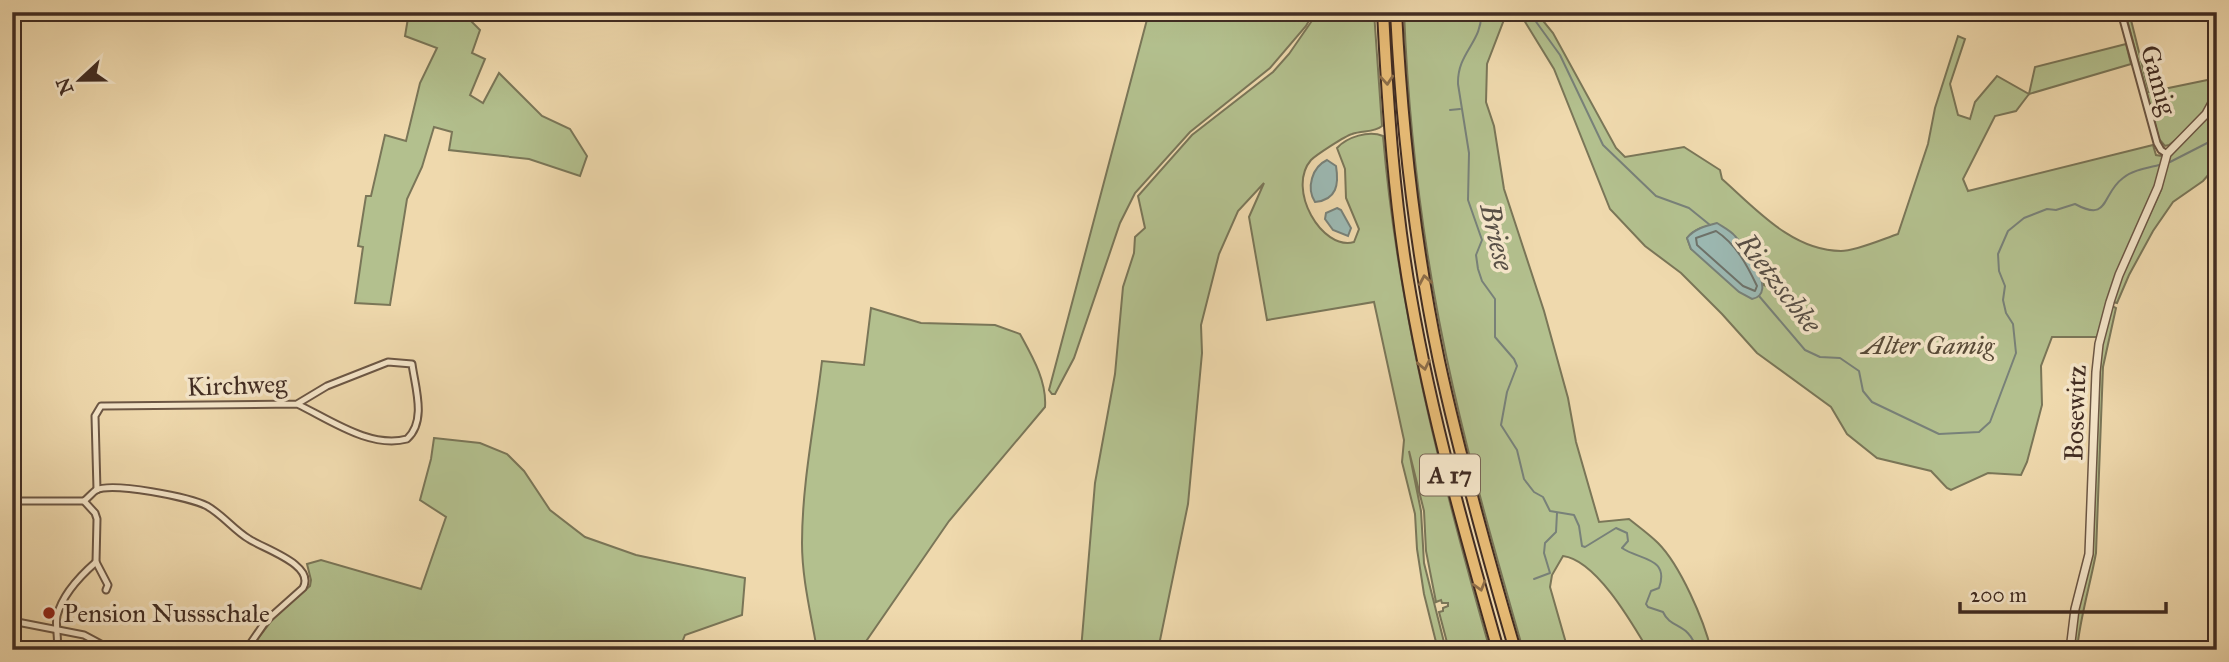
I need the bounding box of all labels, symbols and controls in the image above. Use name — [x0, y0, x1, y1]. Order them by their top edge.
street label: Gamig — [2134, 41, 2184, 119]
north arrow — [46, 46, 116, 116]
text: N — [51, 74, 78, 98]
one-way arrow — [1379, 75, 1394, 86]
water label: Briese — [1472, 198, 1522, 274]
water label: Rietzschke — [1729, 225, 1829, 340]
one-way arrow — [1418, 274, 1433, 286]
park label: Alter Gamig — [1859, 329, 1996, 361]
one-way arrow — [1415, 359, 1430, 371]
street label: Bosewitz — [2057, 364, 2093, 462]
street label: Kirchweg — [186, 367, 288, 403]
road number: A 17 — [1420, 454, 1480, 496]
scale bar — [1960, 571, 2166, 615]
one-way arrow — [1472, 580, 1486, 592]
text: 200 m — [1970, 582, 2027, 608]
place label: Pension Nussschale — [63, 597, 270, 629]
marker: Pension Nussschale — [41, 605, 57, 621]

